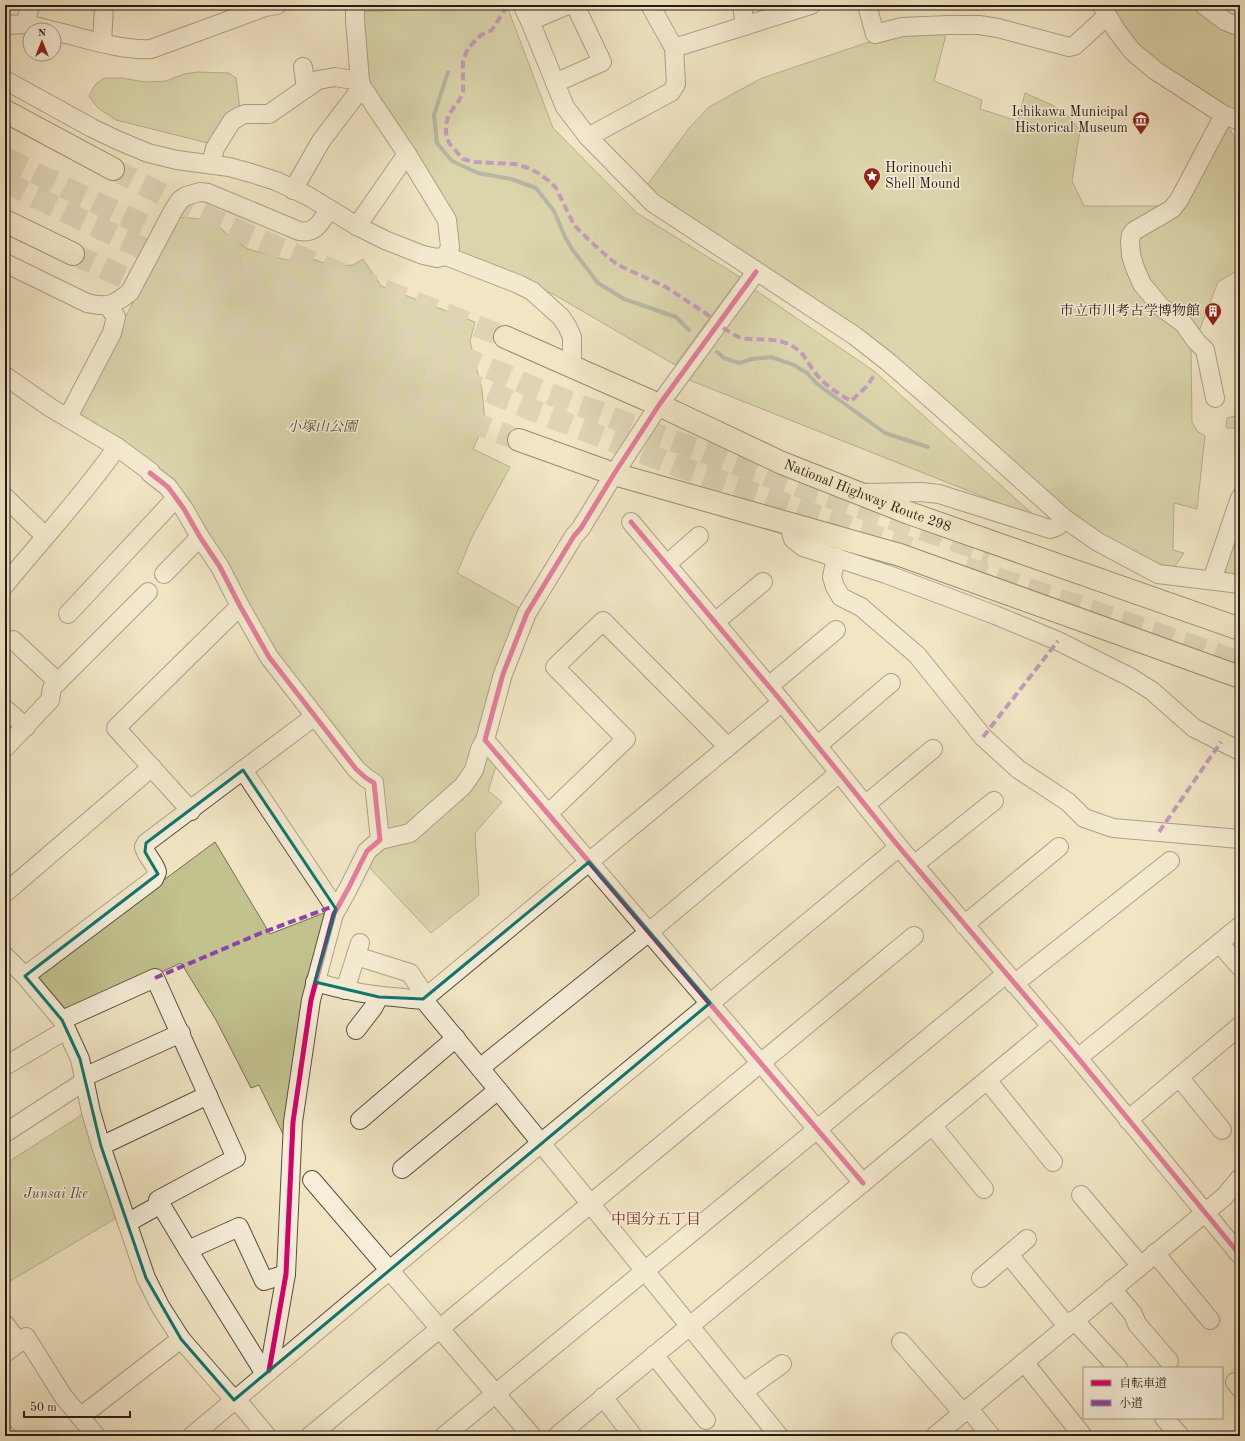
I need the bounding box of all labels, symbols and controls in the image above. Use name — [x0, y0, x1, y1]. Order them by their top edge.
north arrow — [22, 22, 62, 62]
text: N — [38, 28, 47, 39]
place label: Ichikawa Municipal Historical Museum — [1011, 105, 1128, 135]
museum icon: Ichikawa Municipal Historical Museum — [1131, 110, 1151, 135]
place label: Horinouchi Shell Mound — [885, 161, 960, 191]
place icon: Horinouchi Shell Mound — [862, 166, 882, 191]
building icon: 市立市川考古学博物館 — [1203, 301, 1223, 326]
place label: 市立市川考古学博物館 — [1060, 303, 1200, 318]
park label: 小塚山公園 — [287, 419, 359, 434]
street label: National Highway Route 298 — [782, 457, 953, 534]
park label: Junsai Ike — [24, 1187, 88, 1201]
district label: 中国分五丁目 — [611, 1211, 701, 1228]
legend — [1083, 1367, 1223, 1419]
text: 自転車道 — [1119, 1376, 1167, 1390]
scale bar — [24, 1393, 130, 1419]
text: 小道 — [1119, 1396, 1143, 1410]
text: 50 m — [30, 1401, 57, 1414]

